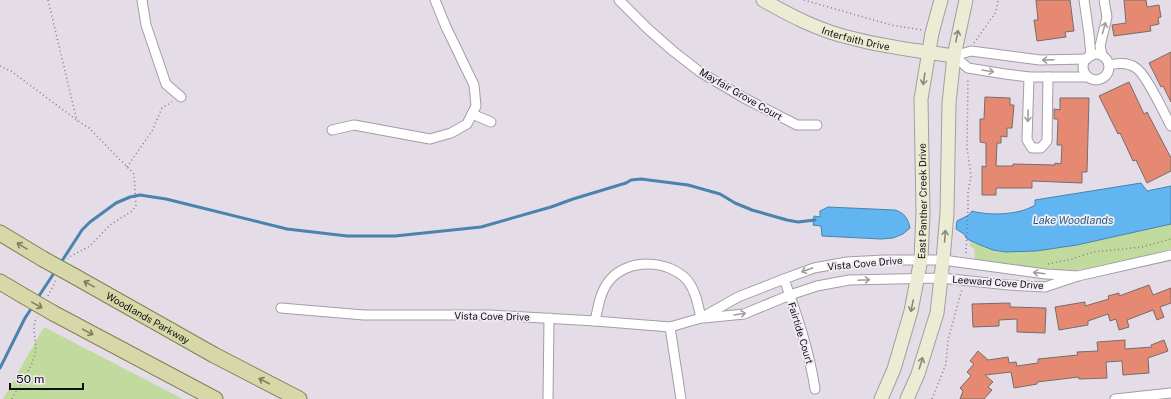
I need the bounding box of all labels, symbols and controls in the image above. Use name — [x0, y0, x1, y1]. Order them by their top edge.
one-way arrow — [1101, 21, 1108, 34]
street label: Interfaith Drive — [820, 24, 891, 52]
one-way arrow — [954, 30, 962, 43]
one-way arrow — [1042, 56, 1055, 63]
street label: Mayfair Grove Court — [697, 65, 785, 123]
one-way arrow — [981, 67, 994, 75]
one-way arrow — [920, 72, 928, 85]
one-way arrow — [1024, 109, 1032, 122]
street label: East Panther Creek Drive — [915, 143, 929, 259]
water label: Lake Woodlands — [1033, 214, 1114, 226]
one-way arrow — [942, 230, 949, 243]
one-way arrow — [17, 242, 28, 250]
street label: Vista Cove Drive — [827, 254, 903, 272]
one-way arrow — [802, 267, 814, 275]
one-way arrow — [1033, 269, 1046, 277]
street label: Leeward Cove Drive — [952, 273, 1044, 291]
one-way arrow — [857, 276, 870, 283]
one-way arrow — [83, 280, 95, 288]
street label: Woodlands Parkway — [104, 289, 193, 346]
one-way arrow — [907, 299, 915, 312]
one-way arrow — [31, 301, 43, 309]
street label: Fairtide Court — [786, 301, 816, 365]
street label: Vista Cove Drive — [454, 309, 530, 323]
one-way arrow — [733, 310, 746, 318]
one-way arrow — [81, 328, 93, 336]
one-way arrow — [918, 356, 925, 369]
scale bar — [10, 365, 83, 391]
text: 50 m — [16, 372, 44, 386]
one-way arrow — [258, 377, 270, 384]

